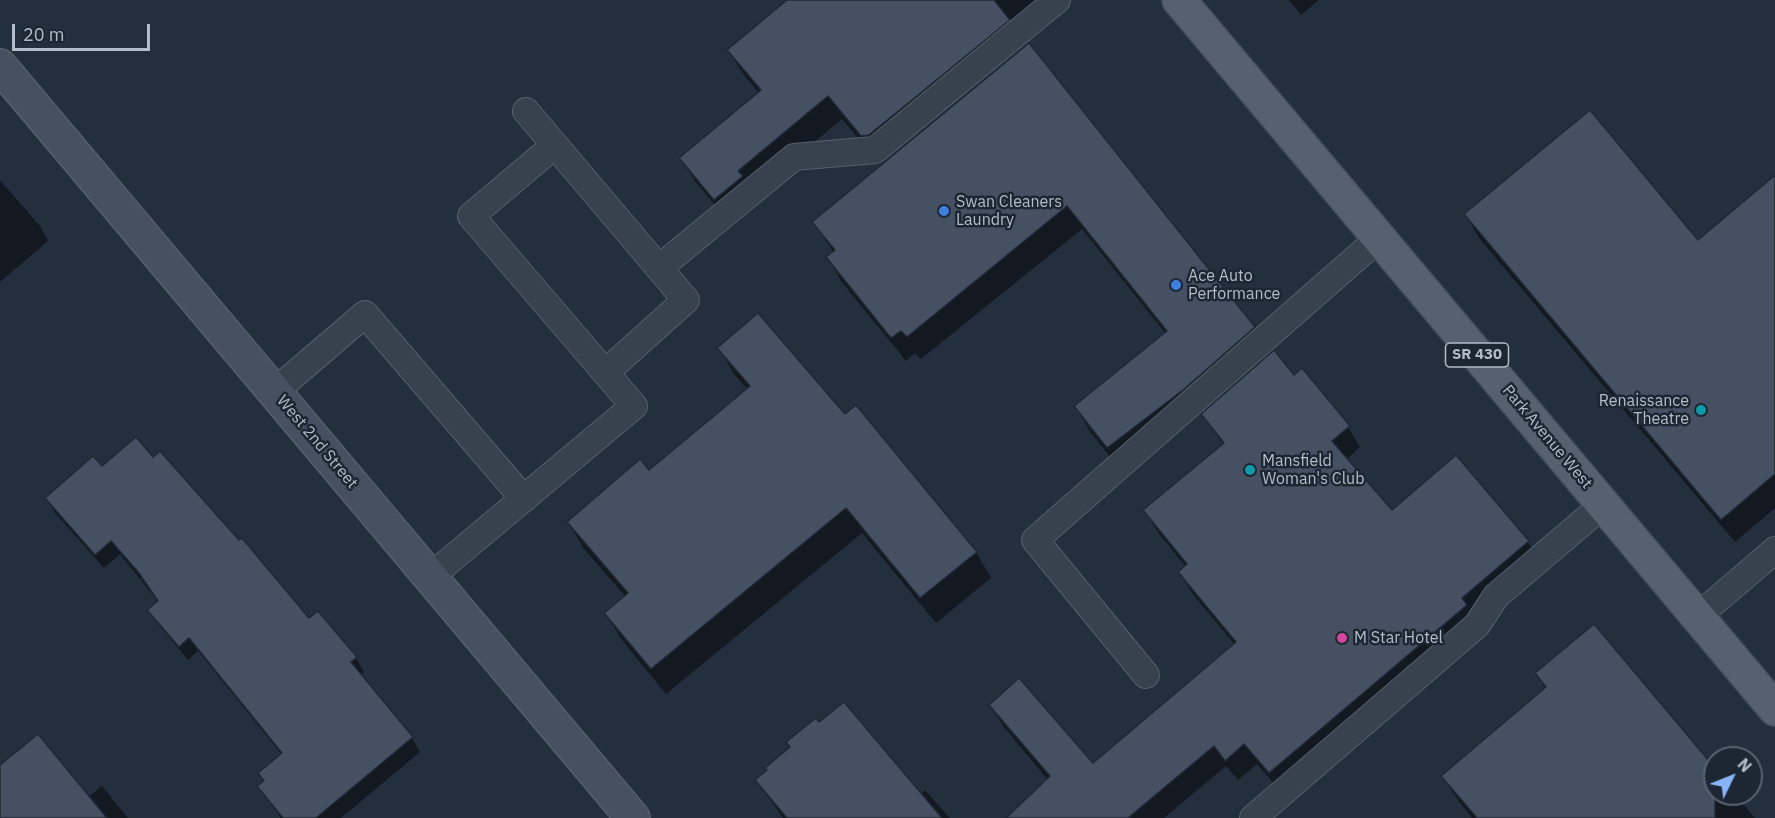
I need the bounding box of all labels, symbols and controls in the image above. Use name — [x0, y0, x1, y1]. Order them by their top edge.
scale bar — [15, 12, 153, 50]
text: 20 m — [23, 23, 65, 46]
place label: Swan Cleaners Laundry — [956, 192, 1062, 230]
marker: Swan Cleaners Laundry — [937, 204, 951, 218]
place label: Ace Auto Performance — [1188, 266, 1280, 304]
marker: Ace Auto Performance — [1169, 278, 1183, 292]
road number: SR 430 — [1446, 343, 1508, 367]
street label: Park Avenue West — [1498, 381, 1596, 493]
place label: Renaissance Theatre — [1599, 391, 1689, 429]
street label: West 2nd Street — [273, 392, 361, 492]
marker: Renaissance Theatre — [1694, 403, 1708, 417]
place label: Mansfield Woman's Club — [1262, 451, 1364, 489]
marker: Mansfield Woman's Club — [1243, 463, 1257, 477]
place label: M Star Hotel — [1354, 628, 1443, 648]
marker: M Star Hotel — [1335, 631, 1349, 645]
north arrow — [1703, 746, 1763, 806]
text: N — [1733, 754, 1756, 776]

